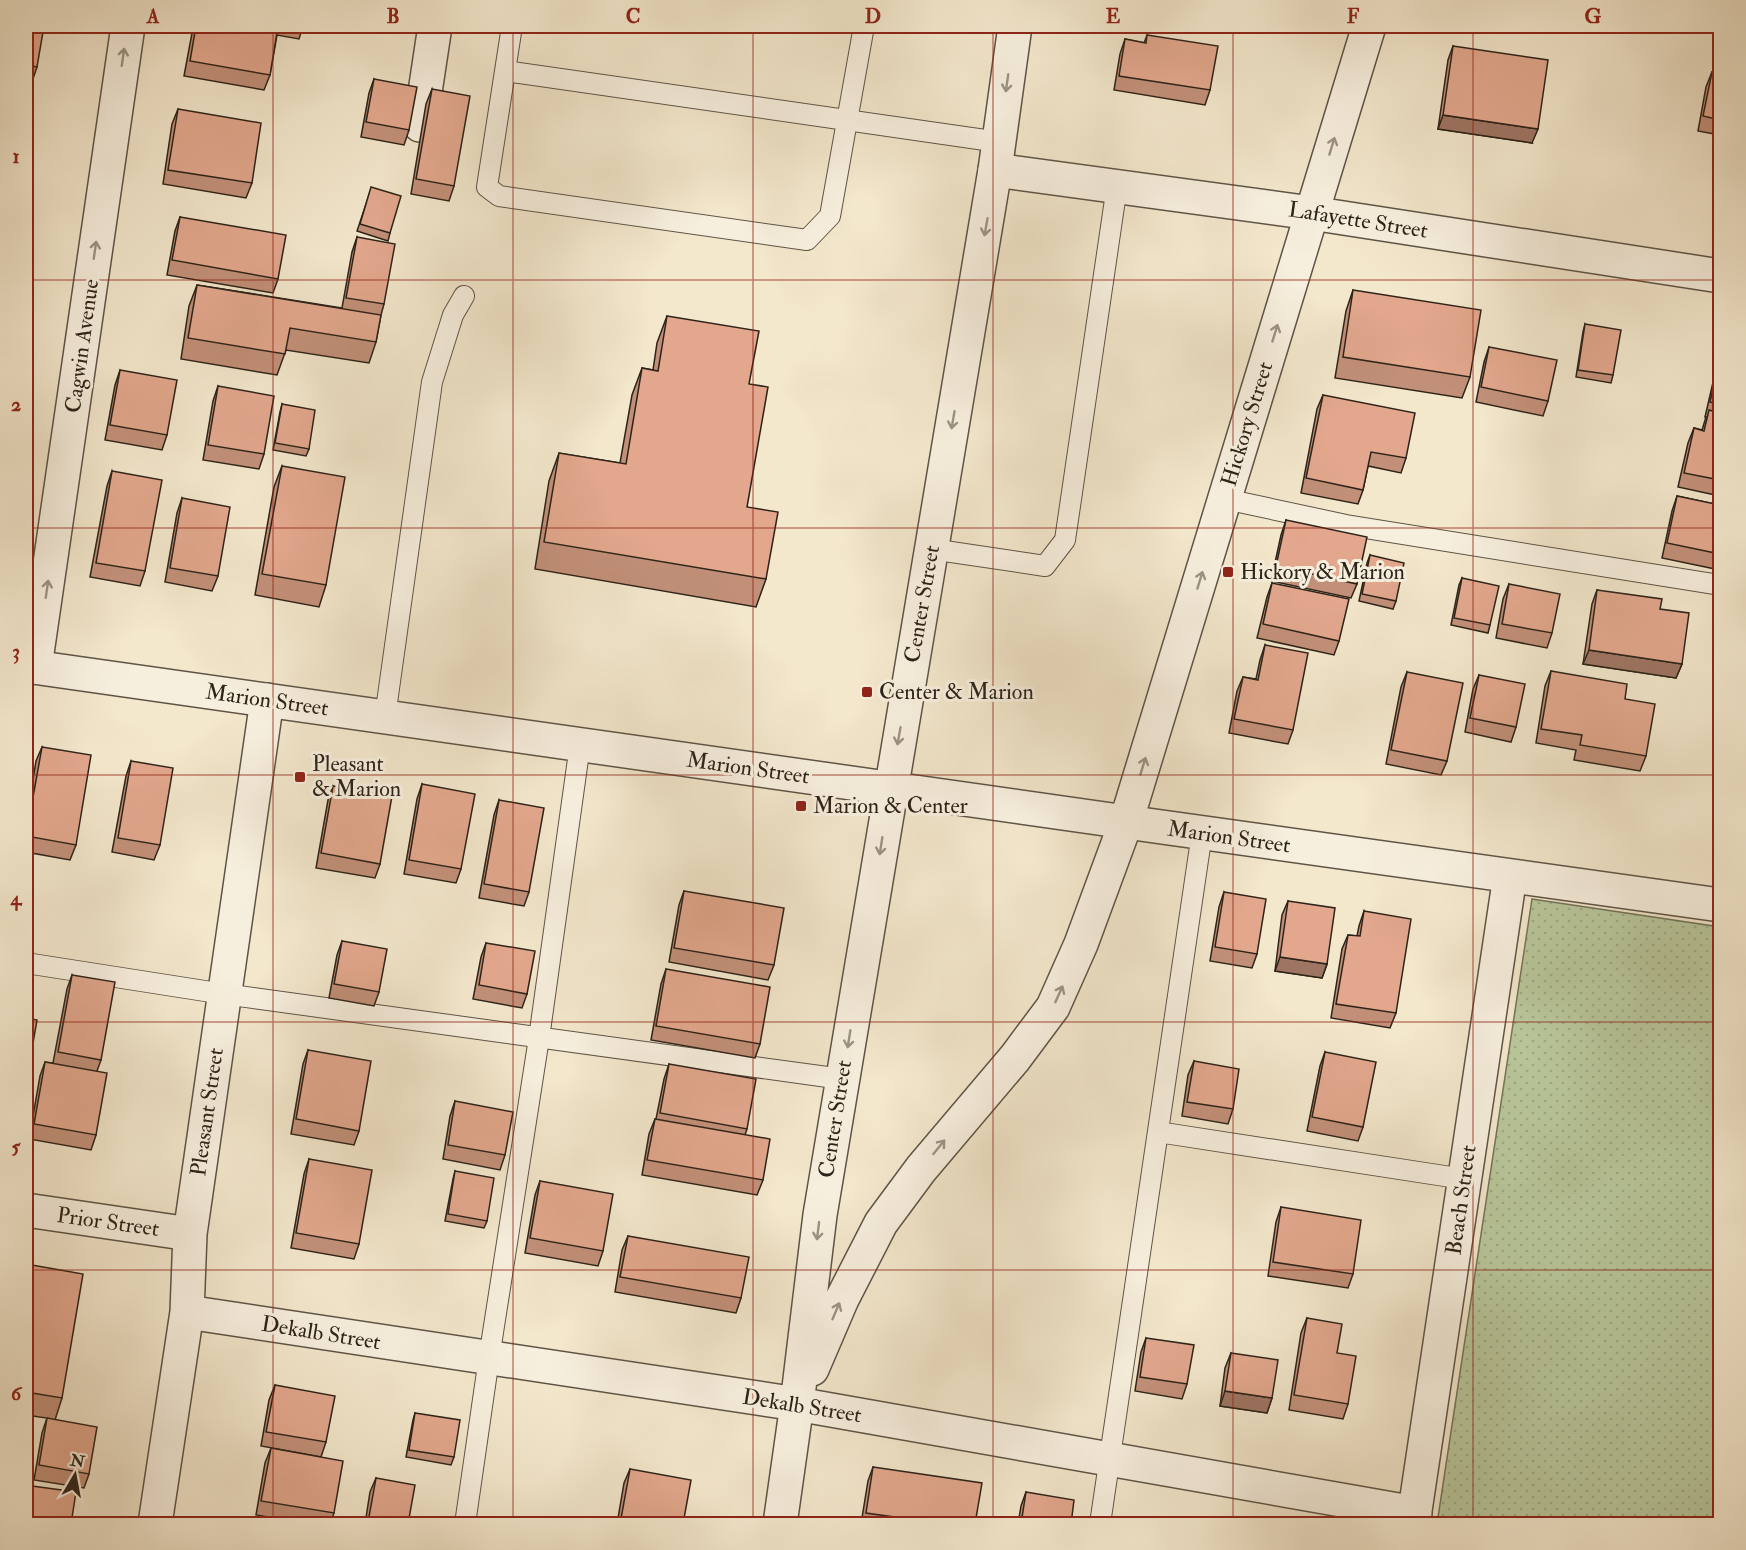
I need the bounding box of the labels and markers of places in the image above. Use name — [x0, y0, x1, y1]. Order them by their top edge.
place label: Hickory & Marion — [1240, 558, 1405, 586]
marker: Hickory & Marion — [1221, 565, 1235, 579]
place label: Center & Marion — [879, 678, 1034, 706]
marker: Center & Marion — [860, 685, 874, 699]
place label: Pleasant & Marion — [312, 750, 401, 803]
marker: Pleasant & Marion — [293, 770, 307, 784]
place label: Marion & Center — [813, 792, 969, 820]
marker: Marion & Center — [794, 799, 808, 813]

